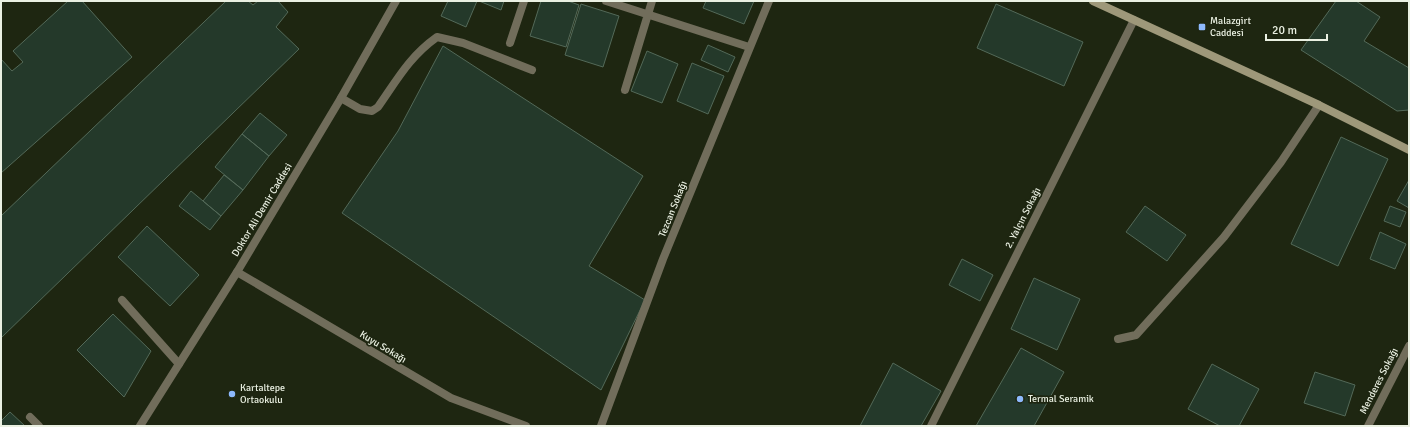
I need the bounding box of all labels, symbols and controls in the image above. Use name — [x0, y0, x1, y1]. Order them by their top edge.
place label: Malazgirt Caddesi — [1210, 15, 1251, 39]
scale bar — [1266, 16, 1327, 42]
marker: Malazgirt Caddesi — [1197, 22, 1207, 32]
text: 20 m — [1272, 23, 1297, 38]
street label: Doktor Ali Demir Caddesi — [229, 161, 295, 259]
street label: Tezcan Sokağı — [656, 179, 690, 239]
street label: 2. Yalçın Sokağı — [1003, 186, 1043, 250]
street label: Kuyu Sokağı — [357, 328, 409, 366]
street label: Menderes Sokağı — [1357, 346, 1401, 416]
place label: Kartaltepe Ortaokulu — [240, 382, 285, 406]
marker: Kartaltepe Ortaokulu — [227, 389, 237, 399]
place label: Termal Seramik — [1028, 393, 1094, 405]
marker: Termal Seramik — [1015, 394, 1025, 404]

